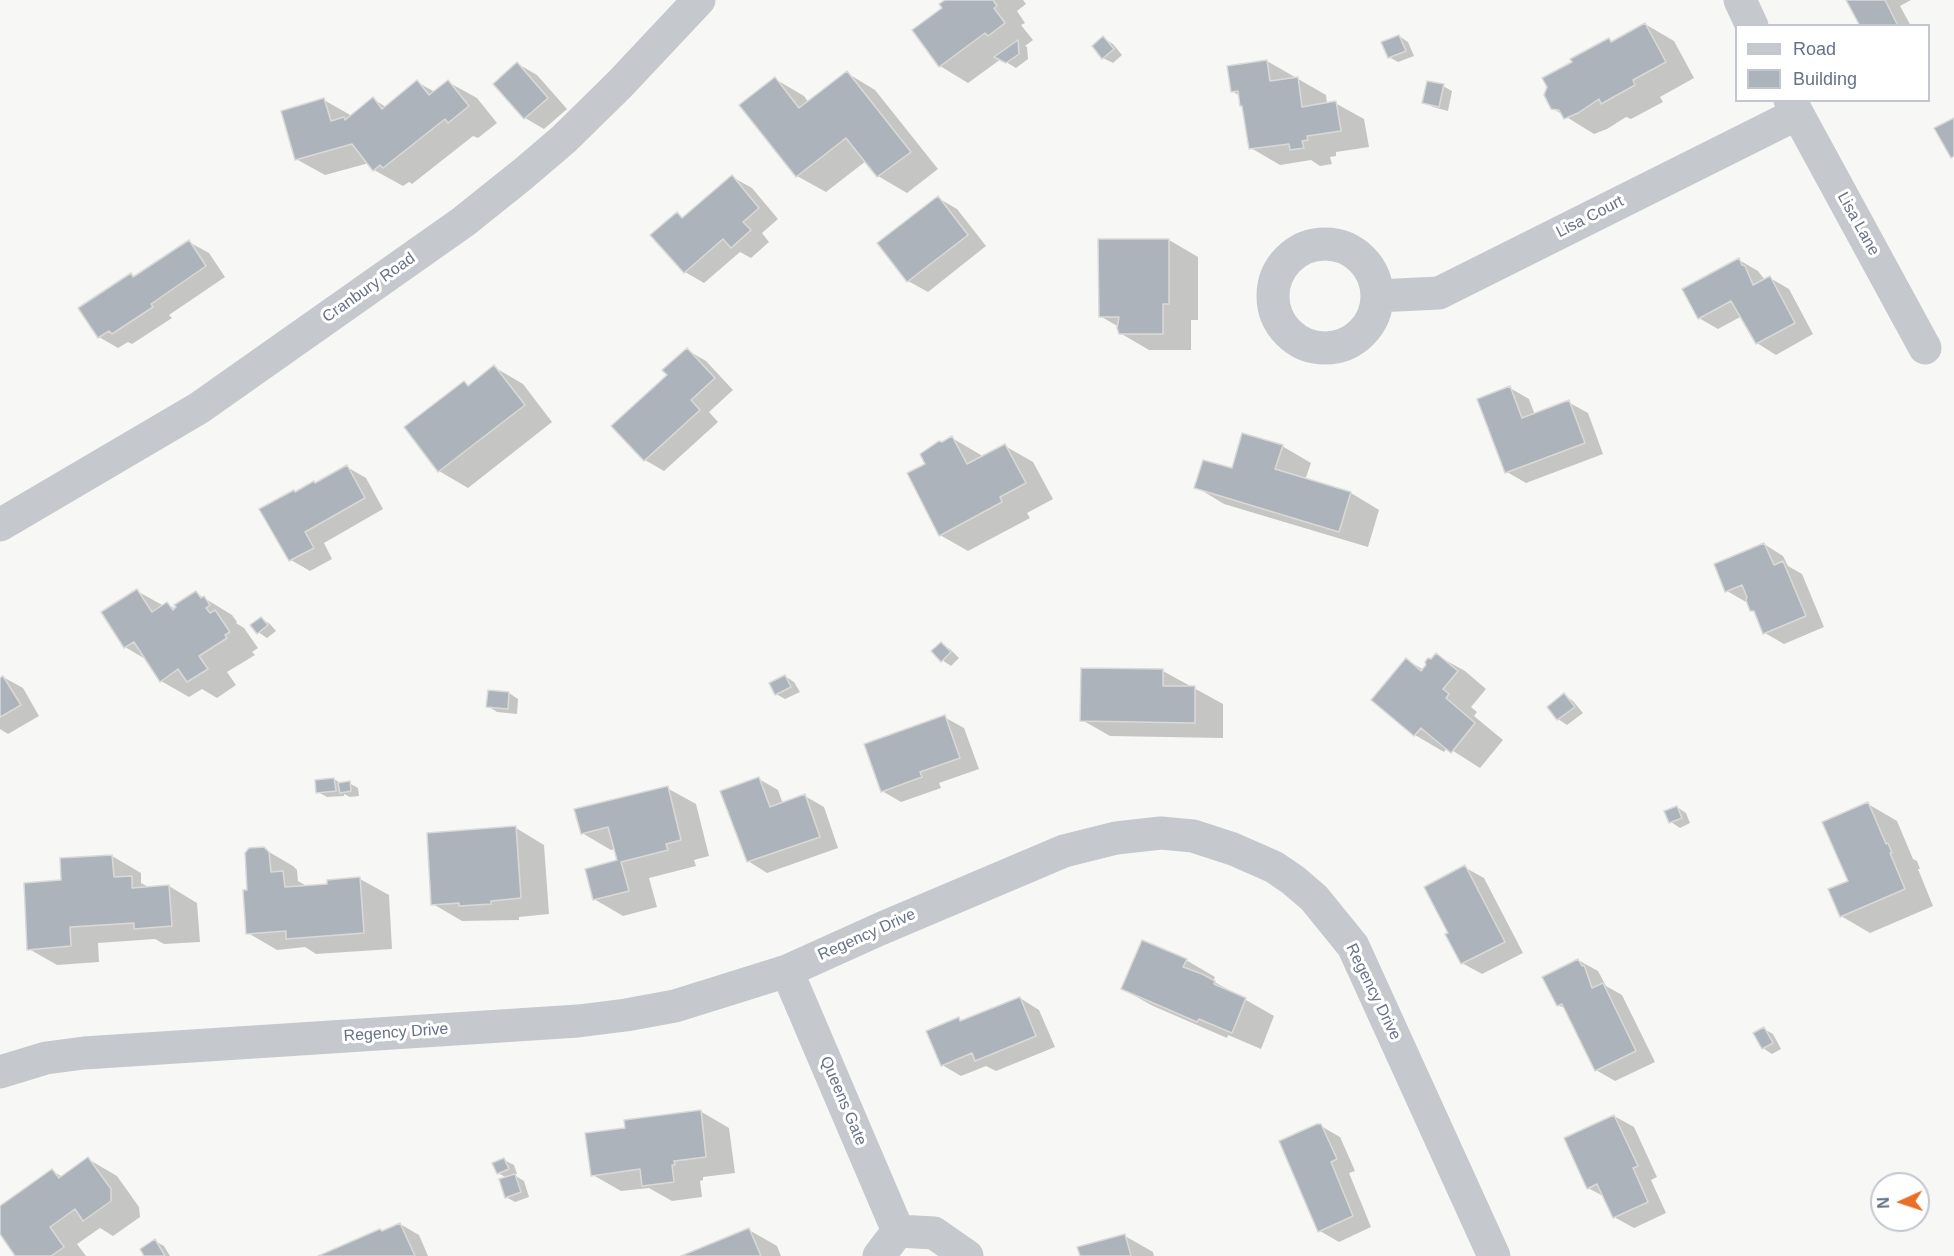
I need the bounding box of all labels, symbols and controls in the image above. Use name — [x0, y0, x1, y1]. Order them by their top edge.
legend — [1735, 24, 1930, 102]
text: Road — [1793, 39, 1836, 59]
text: Building — [1793, 69, 1857, 89]
street label: Lisa Lane — [1833, 189, 1883, 259]
street label: Lisa Court — [1553, 192, 1627, 242]
street label: Cranbury Road — [319, 249, 419, 327]
street label: Regency Drive — [815, 905, 919, 965]
street label: Regency Drive — [1341, 941, 1405, 1043]
street label: Regency Drive — [343, 1020, 449, 1046]
street label: Queens Gate — [816, 1053, 870, 1149]
north arrow — [1870, 1172, 1930, 1232]
text: N — [1875, 1197, 1892, 1209]

